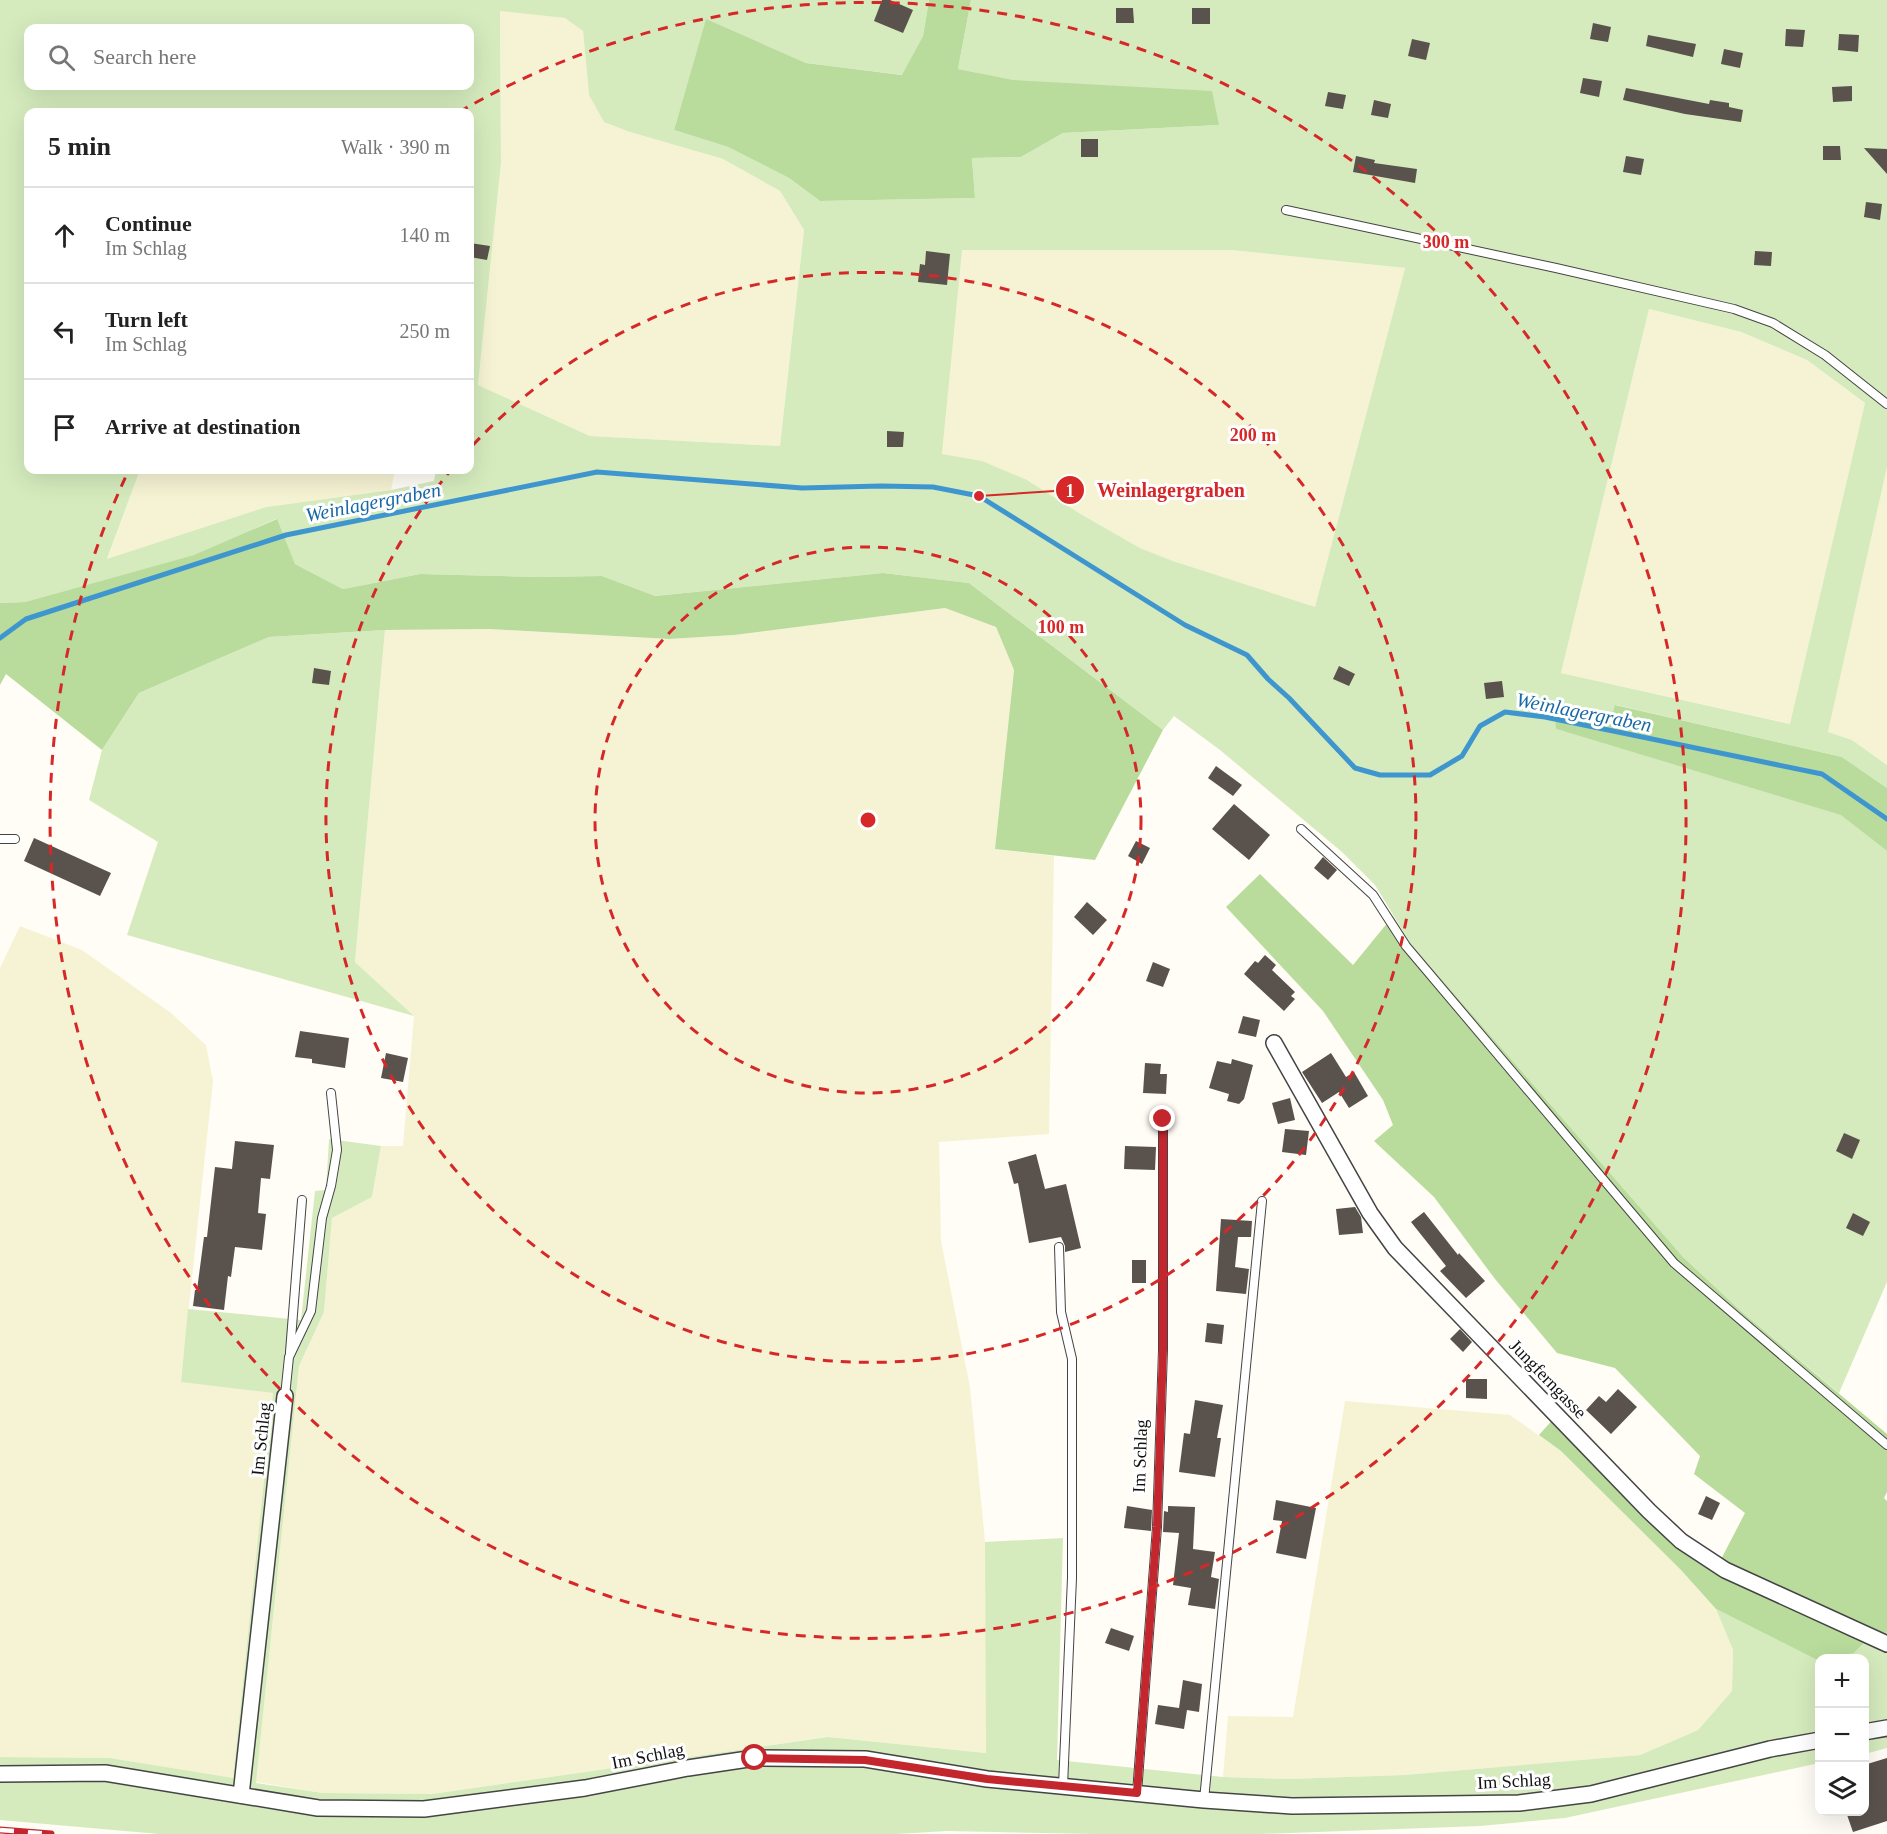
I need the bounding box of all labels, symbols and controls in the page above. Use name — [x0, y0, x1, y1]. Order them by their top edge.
search box — [24, 24, 474, 90]
icon: search — [45, 41, 78, 74]
text: Search here — [93, 44, 196, 69]
text: 5 min — [48, 132, 111, 161]
text: Walk · 390 m — [341, 136, 450, 158]
text: Continue — [105, 211, 192, 236]
icon: ahead — [48, 219, 81, 252]
text: 140 m — [399, 224, 450, 246]
text: 300 m — [1423, 232, 1469, 252]
text: Im Schlag — [105, 237, 187, 259]
text: Turn left — [105, 307, 188, 332]
icon: left — [48, 315, 81, 348]
text: 250 m — [399, 320, 450, 342]
text: Im Schlag — [105, 333, 187, 355]
icon: arrive — [48, 411, 81, 444]
text: Arrive at destination — [105, 414, 301, 439]
text: 200 m — [1230, 425, 1276, 445]
callout: Weinlagergraben — [1055, 471, 1257, 509]
water label: Weinlagergraben — [303, 478, 443, 527]
text: Weinlagergraben — [1097, 479, 1245, 502]
text: 1 — [1066, 481, 1075, 501]
text: 100 m — [1038, 617, 1084, 637]
water label: Weinlagergraben — [1514, 688, 1654, 737]
centre of rings — [858, 810, 878, 830]
route end — [1149, 1105, 1175, 1131]
street label: Jungferngasse — [1505, 1335, 1591, 1423]
street label: Im Schlag — [247, 1401, 275, 1477]
street label: Im Schlag — [1129, 1419, 1151, 1493]
map controls — [1815, 1654, 1869, 1816]
button: + — [1815, 1654, 1869, 1708]
button: − — [1815, 1708, 1869, 1762]
street label: Im Schlag — [610, 1739, 686, 1773]
route start — [741, 1744, 767, 1770]
button: layers — [1815, 1762, 1869, 1816]
street label: Im Schlag — [1477, 1769, 1551, 1793]

